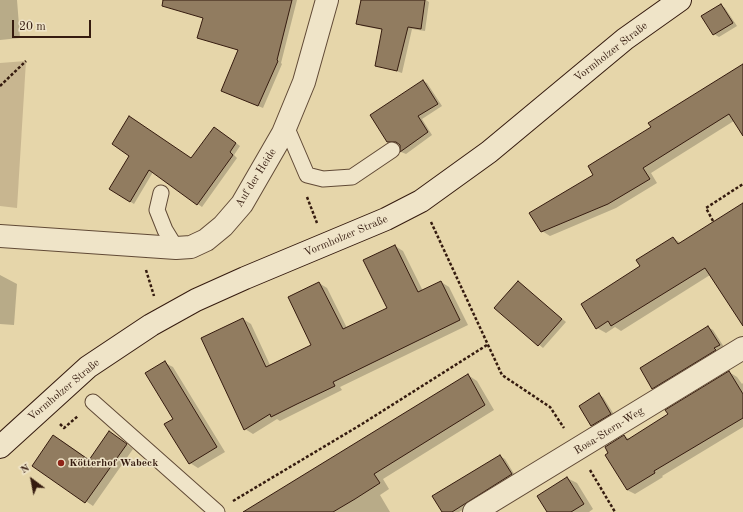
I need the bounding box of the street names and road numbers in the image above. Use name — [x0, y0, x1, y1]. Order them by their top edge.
street label: Vormholzer Straße — [572, 19, 650, 85]
street label: Auf der Heide — [233, 146, 279, 210]
street label: Vormholzer Straße — [302, 212, 390, 260]
street label: Vormholzer Straße — [25, 356, 103, 424]
street label: Rosa-Stern-Weg — [572, 404, 646, 458]

